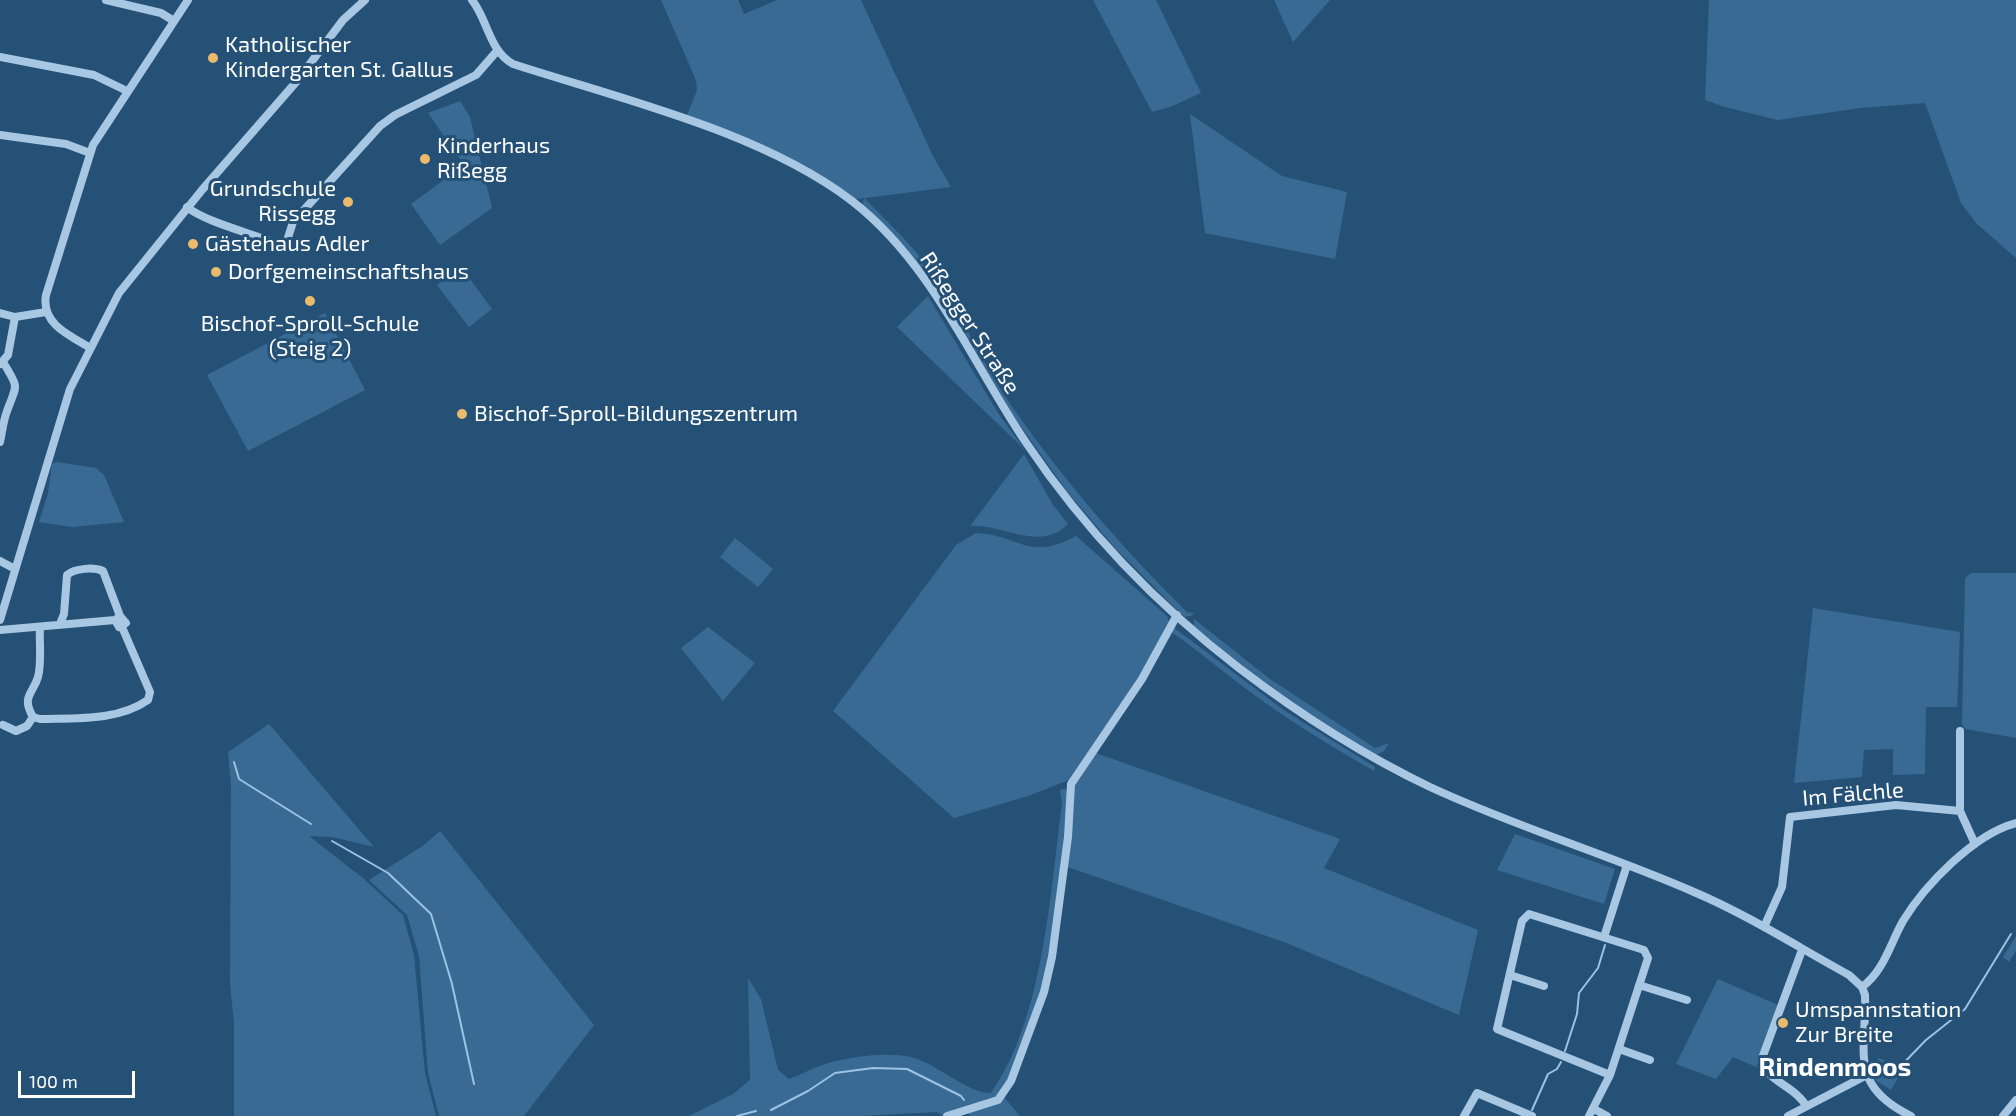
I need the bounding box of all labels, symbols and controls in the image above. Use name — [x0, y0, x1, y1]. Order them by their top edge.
place label: Katholischer Kindergarten St. Gallus — [225, 32, 454, 84]
marker: Katholischer Kindergarten St. Gallus — [206, 51, 220, 65]
place label: Kinderhaus Rißegg — [437, 133, 550, 184]
marker: Kinderhaus Rißegg — [418, 152, 432, 166]
place label: Grundschule Rissegg — [210, 176, 336, 228]
marker: Grundschule Rissegg — [341, 195, 355, 209]
place label: Gästehaus Adler — [205, 231, 369, 257]
marker: Gästehaus Adler — [186, 237, 200, 251]
street label: Rißegger Straße — [914, 247, 1026, 399]
place label: Dorfgemeinschaftshaus — [228, 259, 469, 285]
marker: Dorfgemeinschaftshaus — [209, 265, 223, 279]
marker: Bischof-Sproll-Schule (Steig 2) — [303, 294, 317, 308]
place label: Bischof-Sproll-Schule (Steig 2) — [201, 311, 419, 362]
place label: Bischof-Sproll-Bildungszentrum — [474, 401, 798, 427]
marker: Bischof-Sproll-Bildungszentrum — [455, 407, 469, 421]
street label: Im Fälchle — [1801, 776, 1905, 812]
place label: Umspannstation Zur Breite — [1795, 997, 1961, 1048]
marker: Umspannstation Zur Breite — [1776, 1016, 1790, 1030]
district label: Rindenmoos — [1759, 1051, 1911, 1083]
scale bar — [21, 1059, 138, 1097]
text: 100 m — [29, 1070, 78, 1092]

